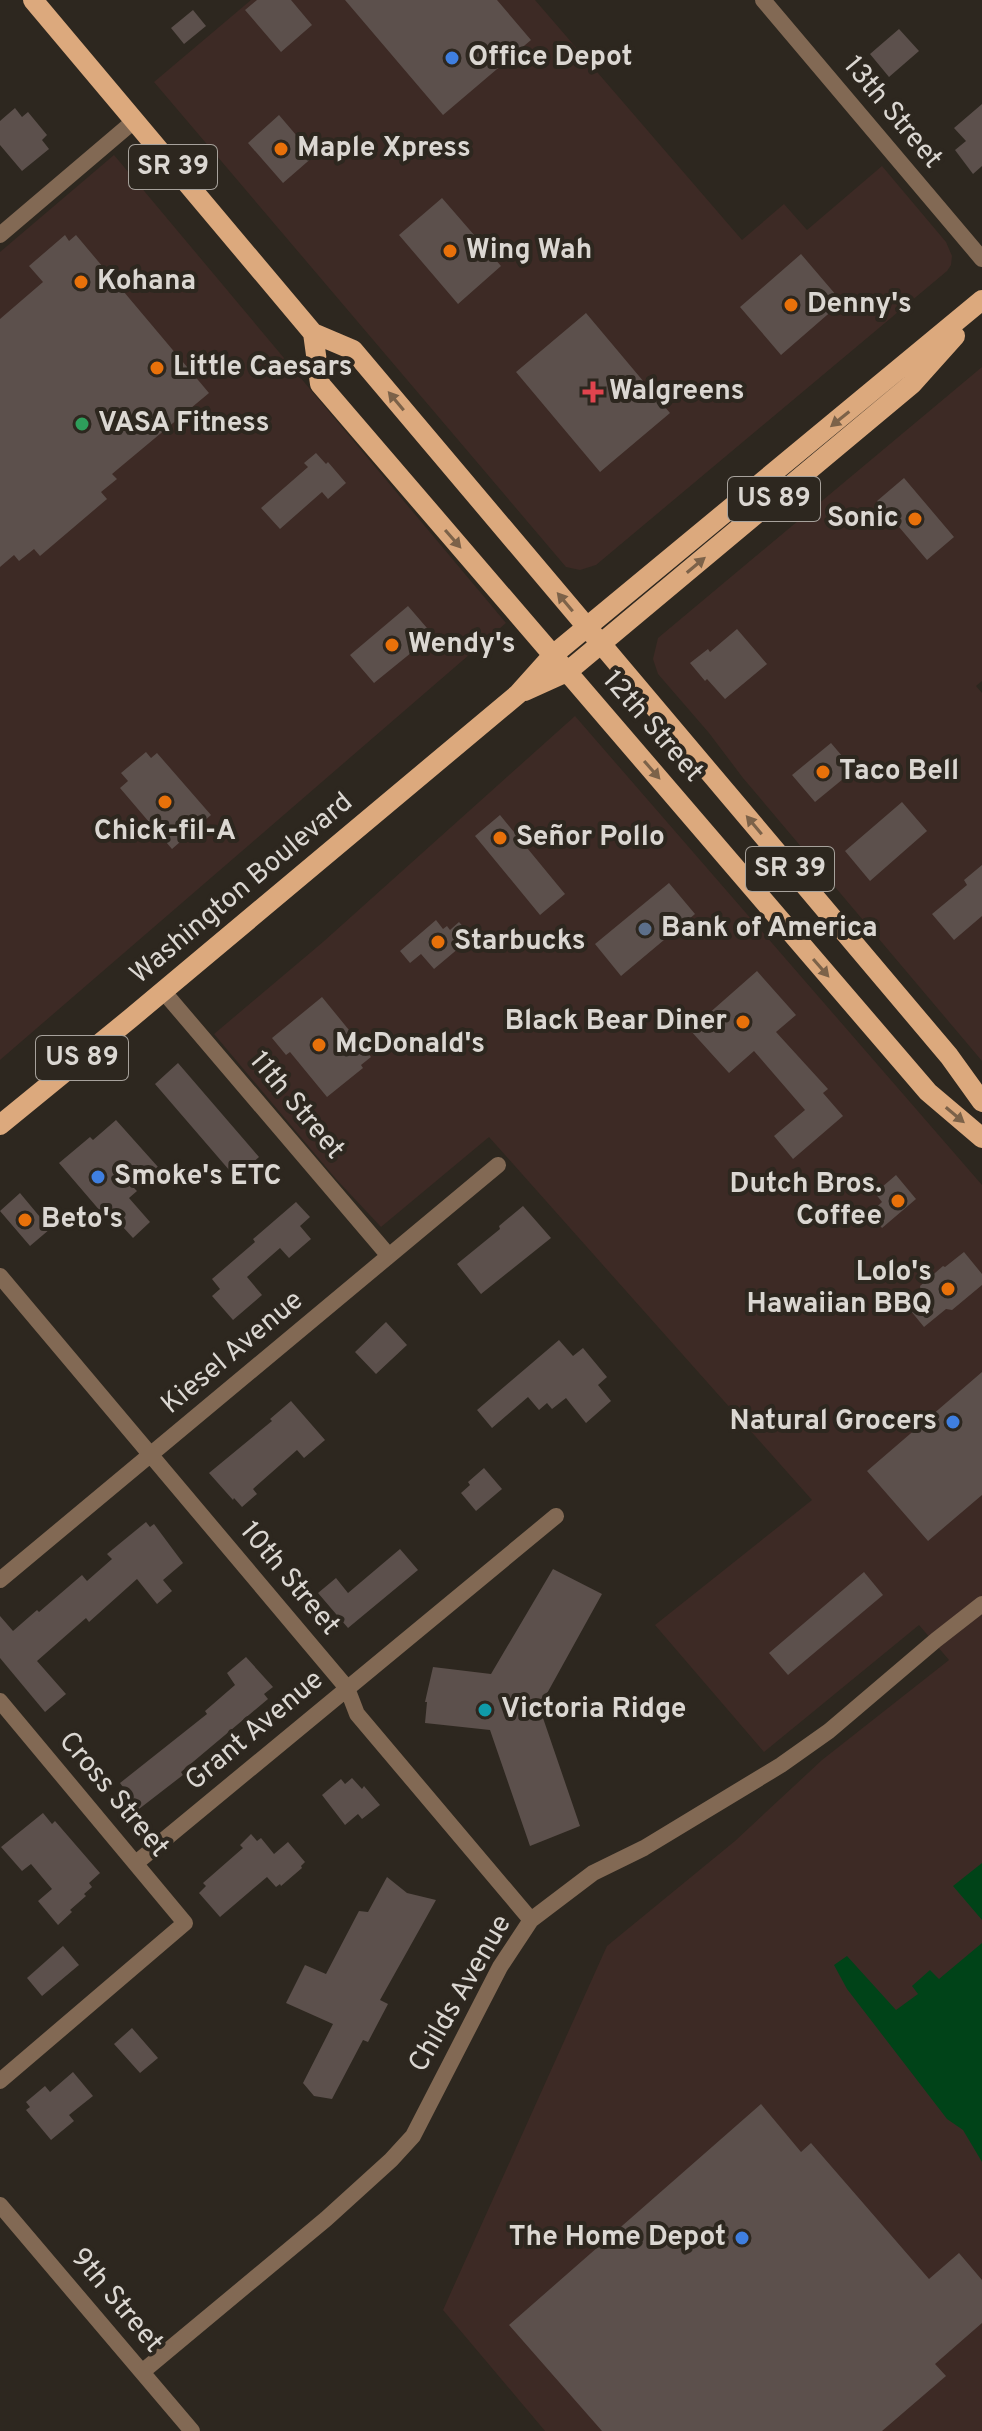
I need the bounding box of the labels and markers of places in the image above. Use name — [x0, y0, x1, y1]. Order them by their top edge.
place label: Office Depot — [468, 40, 633, 76]
marker: Office Depot — [443, 49, 461, 67]
place label: Maple Xpress — [297, 131, 471, 167]
marker: Maple Xpress — [272, 140, 290, 158]
place label: Wing Wah — [466, 233, 592, 269]
marker: Wing Wah — [441, 242, 459, 260]
place label: Kohana — [97, 264, 196, 300]
marker: Kohana — [72, 273, 90, 291]
place label: Denny's — [807, 287, 912, 323]
marker: Denny's — [782, 296, 800, 314]
place label: Little Caesars — [173, 350, 353, 386]
marker: Little Caesars — [148, 359, 166, 377]
place label: Walgreens — [609, 374, 745, 410]
marker: Walgreens — [584, 383, 602, 401]
place label: VASA Fitness — [98, 406, 270, 442]
marker: VASA Fitness — [73, 415, 91, 433]
place label: Sonic — [827, 501, 899, 537]
marker: Sonic — [906, 510, 924, 528]
place label: Wendy's — [408, 627, 516, 663]
marker: Wendy's — [383, 636, 401, 654]
place label: Taco Bell — [839, 754, 959, 790]
marker: Taco Bell — [814, 763, 832, 781]
marker: Chick-fil-A — [156, 793, 174, 811]
place label: Chick-fil-A — [94, 814, 236, 850]
place label: Señor Pollo — [516, 820, 665, 856]
marker: Señor Pollo — [491, 829, 509, 847]
place label: Bank of America — [661, 911, 878, 947]
marker: Bank of America — [636, 920, 654, 938]
place label: Starbucks — [454, 924, 585, 960]
marker: Starbucks — [429, 933, 447, 951]
place label: Black Bear Diner — [505, 1004, 727, 1040]
marker: Black Bear Diner — [734, 1013, 752, 1031]
place label: McDonald's — [335, 1027, 485, 1063]
marker: McDonald's — [310, 1036, 328, 1054]
place label: Smoke's ETC — [114, 1159, 281, 1195]
place label: Dutch Bros. Coffee — [730, 1167, 882, 1235]
marker: Smoke's ETC — [89, 1168, 107, 1186]
marker: Dutch Bros. Coffee — [889, 1192, 907, 1210]
place label: Beto's — [41, 1202, 123, 1238]
marker: Beto's — [16, 1211, 34, 1229]
place label: Lolo's Hawaiian BBQ — [746, 1255, 932, 1323]
marker: Lolo's Hawaiian BBQ — [939, 1280, 957, 1298]
place label: Natural Grocers — [730, 1404, 937, 1440]
marker: Natural Grocers — [944, 1413, 962, 1431]
place label: Victoria Ridge — [501, 1692, 686, 1728]
marker: Victoria Ridge — [476, 1701, 494, 1719]
place label: The Home Depot — [509, 2220, 726, 2256]
marker: The Home Depot — [733, 2229, 751, 2247]

